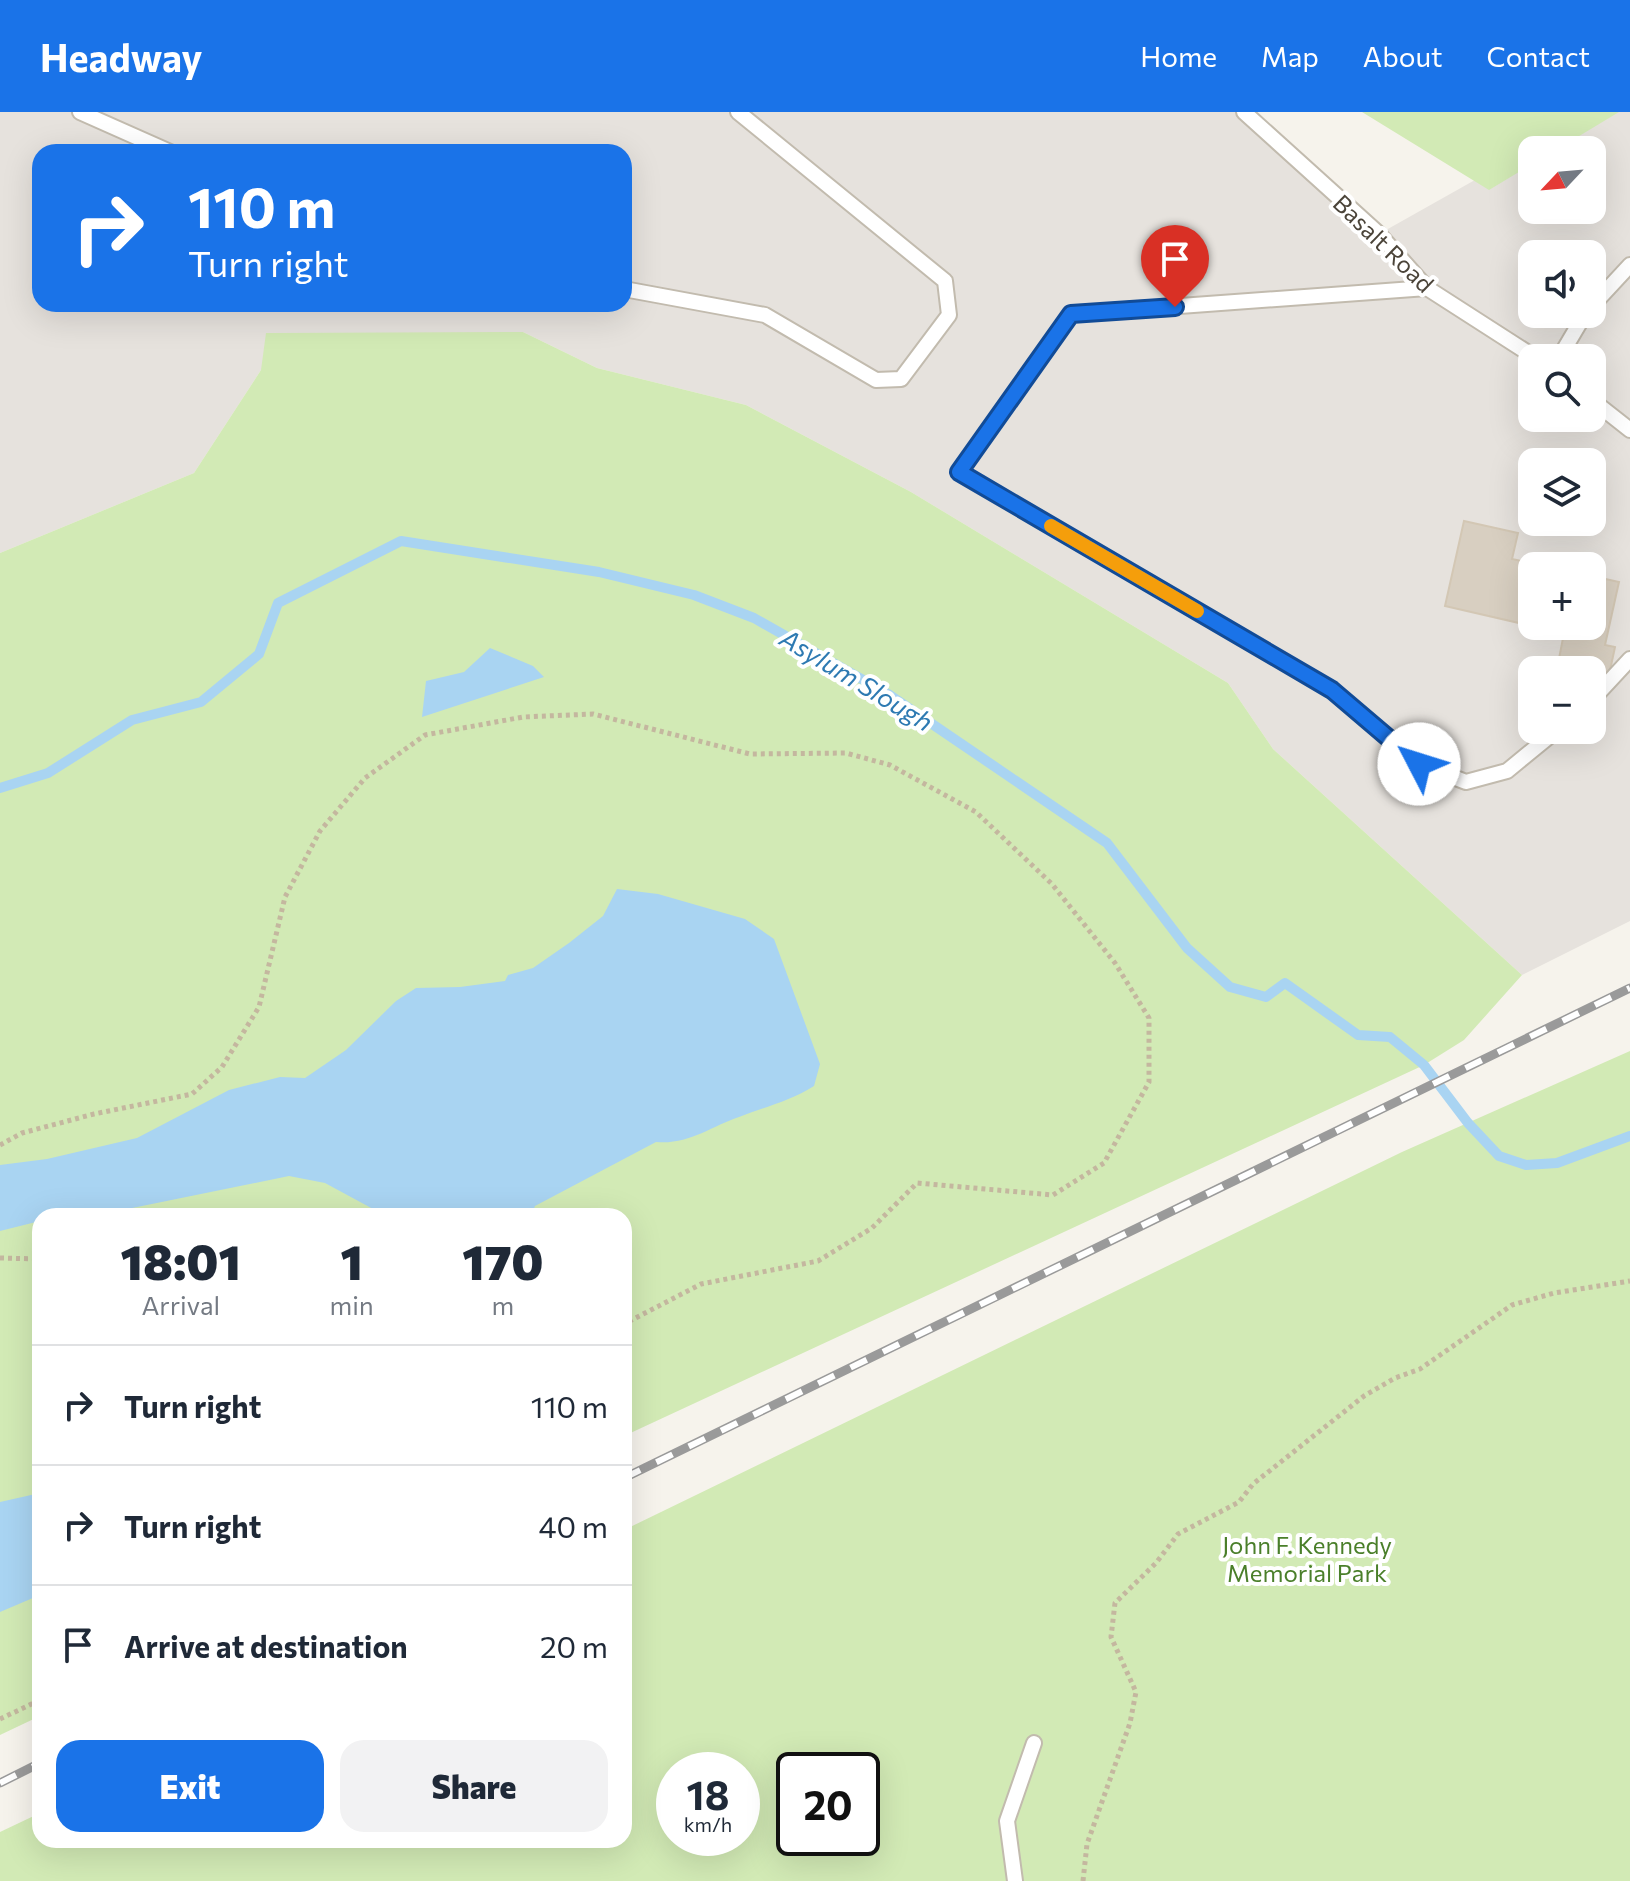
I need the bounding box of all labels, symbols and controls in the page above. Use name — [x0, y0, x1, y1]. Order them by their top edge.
text: Headway — [40, 33, 202, 80]
text: Home — [1140, 39, 1217, 73]
text: Map — [1261, 39, 1319, 73]
text: About — [1363, 39, 1443, 73]
text: Contact — [1487, 39, 1590, 73]
north arrow — [1518, 136, 1606, 224]
map controls — [1518, 136, 1606, 744]
text: 110 m — [188, 171, 335, 240]
icon: right — [56, 176, 160, 280]
street label: Basalt Road — [1328, 188, 1440, 298]
pin — [1141, 225, 1209, 307]
icon: arrive — [1153, 237, 1197, 281]
text: Turn right — [188, 240, 349, 284]
button: sound — [1518, 240, 1606, 328]
button: search — [1518, 344, 1606, 432]
button: layers — [1518, 448, 1606, 536]
button: + — [1518, 552, 1606, 640]
water label: Asylum Slough — [774, 621, 939, 737]
button: − — [1518, 656, 1606, 744]
position arrow — [1377, 722, 1461, 806]
text: 18:01 — [121, 1231, 241, 1290]
text: 1 — [340, 1231, 363, 1290]
text: 170 — [462, 1231, 543, 1290]
text: Arrival — [141, 1289, 220, 1320]
text: min — [330, 1289, 374, 1320]
text: m — [492, 1289, 514, 1320]
icon: right — [56, 1383, 100, 1427]
text: Turn right — [124, 1387, 261, 1424]
text: 110 m — [531, 1387, 608, 1424]
icon: right — [56, 1503, 100, 1547]
text: Turn right — [124, 1507, 261, 1544]
text: 40 m — [539, 1507, 608, 1544]
park label: John F. Kennedy Memorial Park — [1222, 1530, 1392, 1587]
icon: arrive — [56, 1623, 100, 1667]
text: Arrive at destination — [124, 1627, 408, 1664]
text: 20 m — [540, 1627, 608, 1664]
button: Exit — [56, 1740, 324, 1832]
button: Share — [340, 1740, 608, 1832]
speed limit sign: 20 — [776, 1752, 880, 1856]
text: 18 — [687, 1769, 729, 1818]
text: km/h — [684, 1812, 732, 1836]

